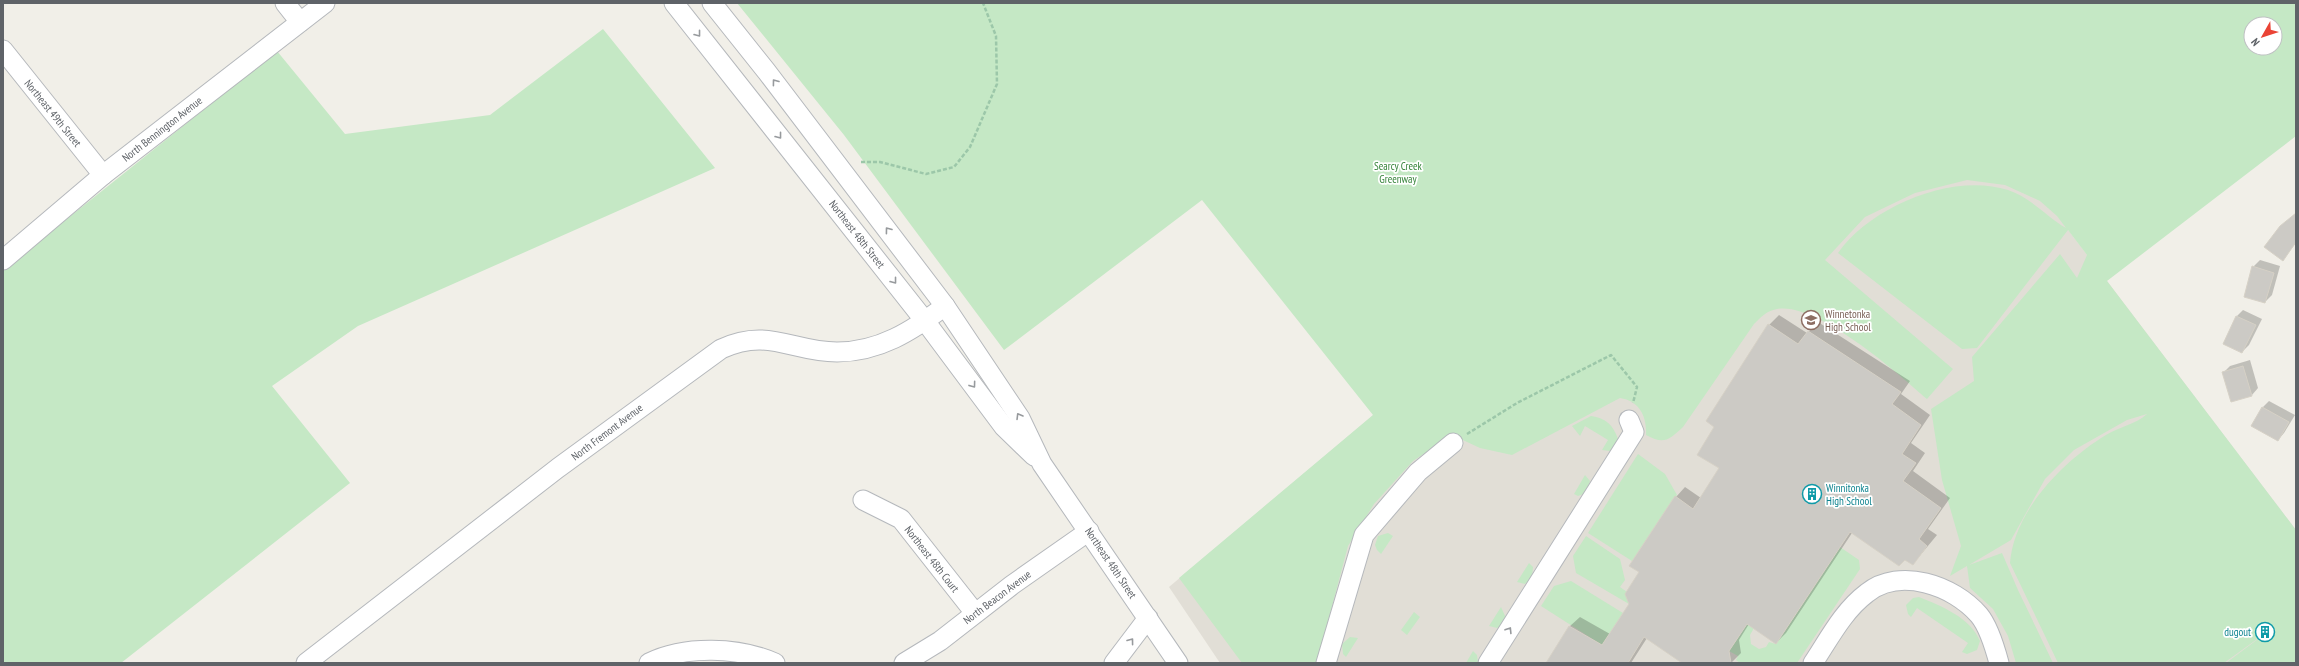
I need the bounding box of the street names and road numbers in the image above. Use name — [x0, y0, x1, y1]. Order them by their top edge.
street label: Northeast 49th Street — [22, 76, 84, 150]
street label: North Bennington Avenue — [119, 93, 205, 165]
street label: Northeast 48th Street — [826, 197, 888, 271]
street label: North Fremont Avenue — [568, 400, 646, 463]
street label: Northeast 48th Court — [902, 523, 962, 595]
street label: Northeast 48th Street — [1082, 525, 1140, 601]
street label: North Beacon Avenue — [960, 567, 1034, 627]

